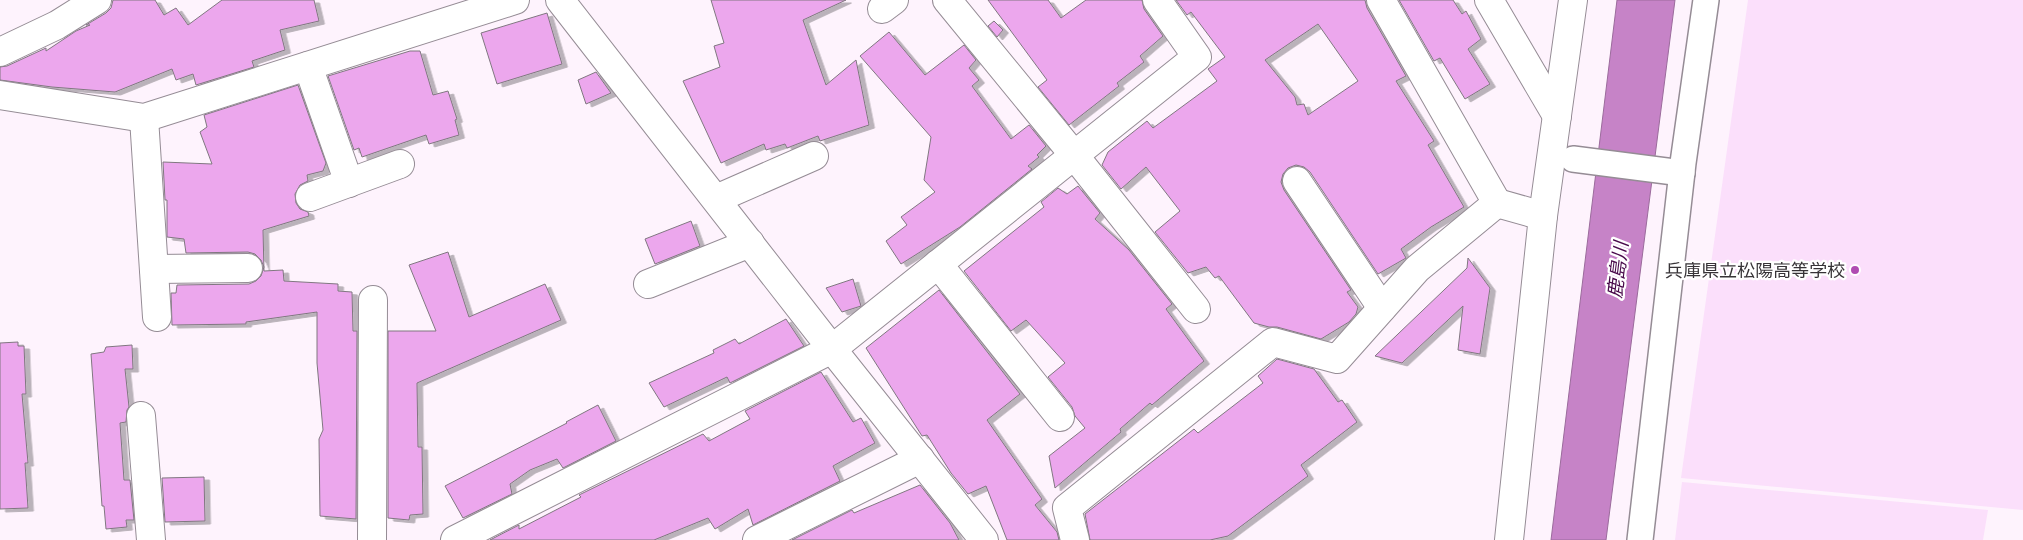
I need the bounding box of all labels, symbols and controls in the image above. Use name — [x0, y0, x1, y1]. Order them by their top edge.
water label: 鹿島川 — [1602, 238, 1634, 300]
place label: 兵庫県立松陽高等学校 — [1665, 259, 1845, 282]
marker: 兵庫県立松陽高等学校 — [1849, 264, 1861, 276]

